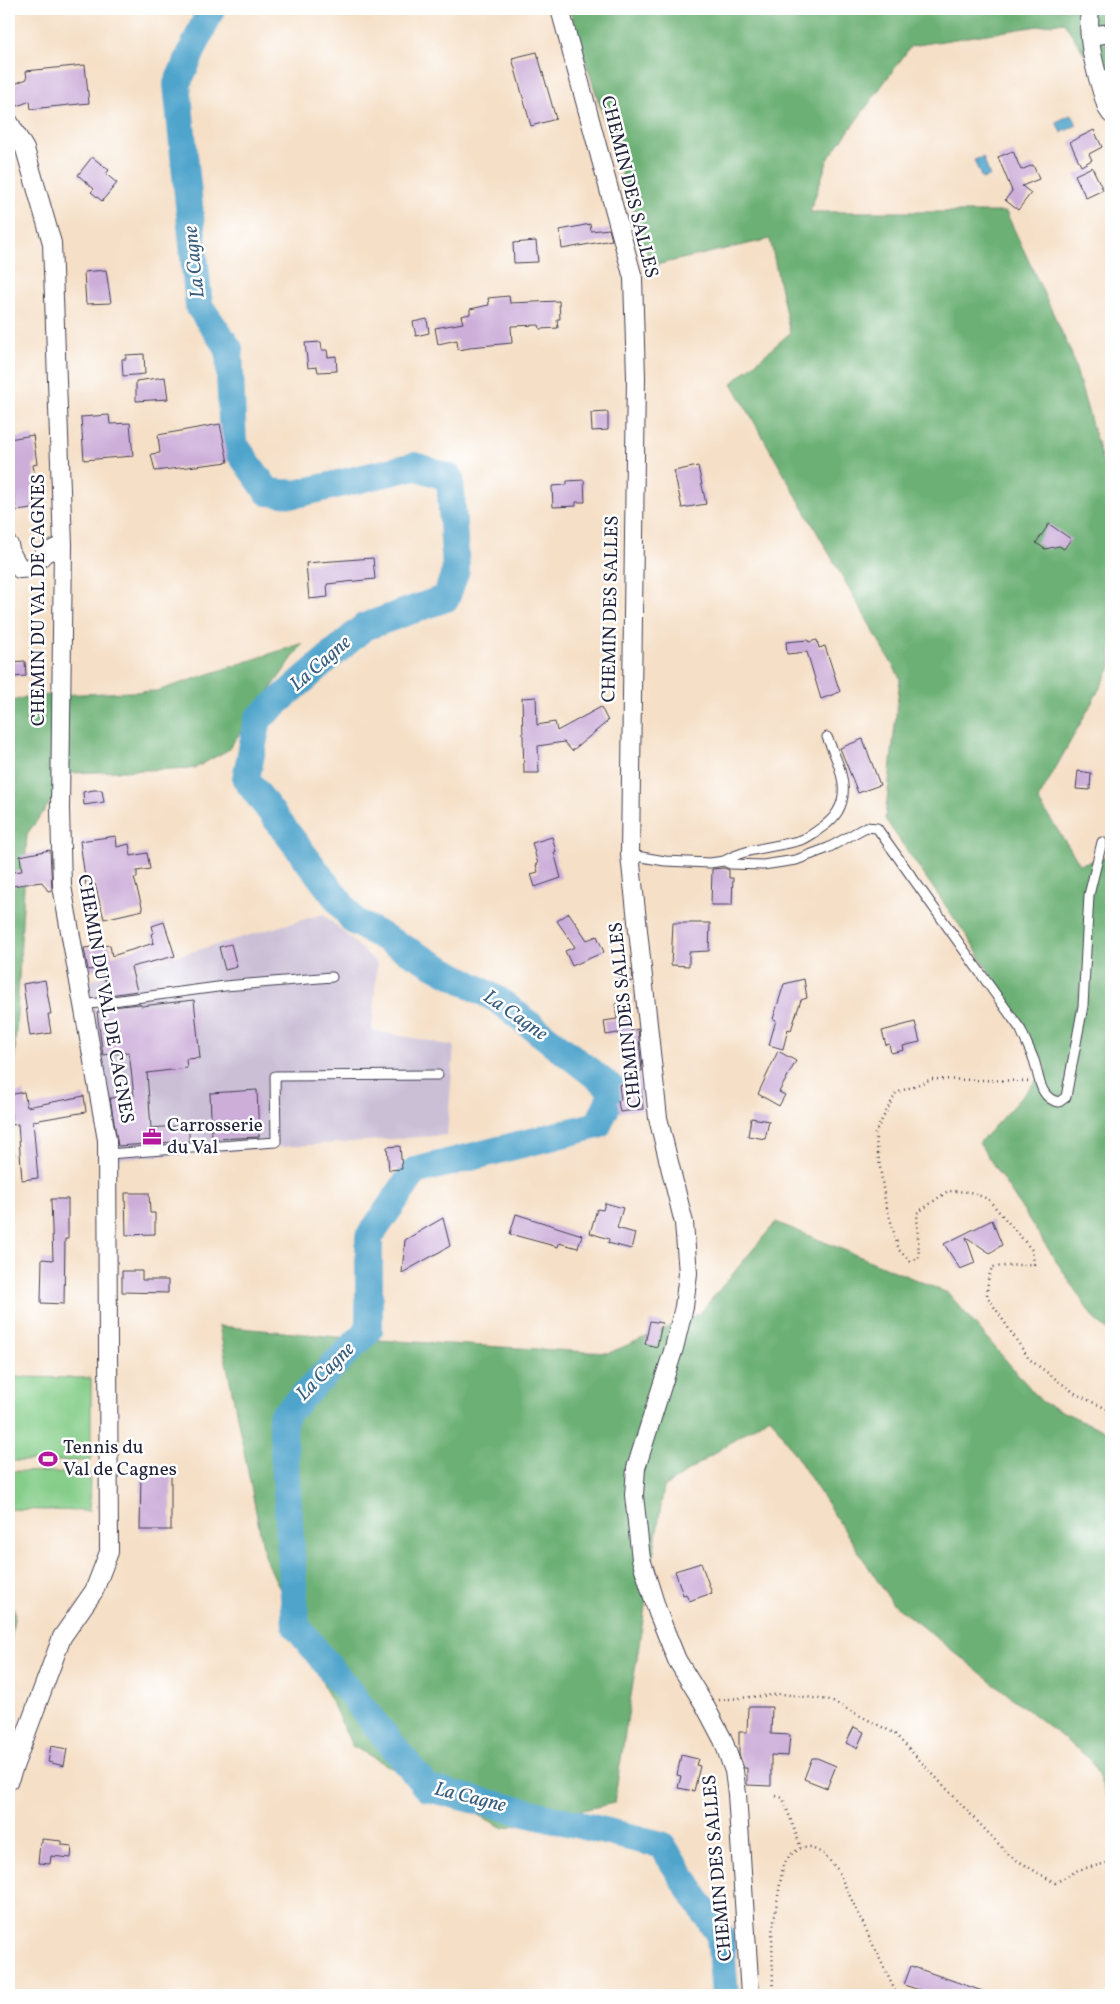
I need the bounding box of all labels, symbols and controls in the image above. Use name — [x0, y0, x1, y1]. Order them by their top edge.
street label: CHEMIN DES SALLES — [594, 93, 664, 281]
water label: La Cagne — [177, 224, 213, 300]
street label: CHEMIN DU VAL DE CAGNES — [26, 474, 52, 726]
street label: CHEMIN DES SALLES — [596, 515, 626, 703]
water label: La Cagne — [284, 629, 358, 698]
street label: CHEMIN DU VAL DE CAGNES — [70, 872, 140, 1126]
street label: CHEMIN DES SALLES — [603, 921, 649, 1109]
water label: La Cagne — [477, 984, 553, 1049]
place label: Carrosserie du Val — [167, 1113, 263, 1161]
office icon: Carrosserie du Val — [141, 1126, 163, 1148]
water label: La Cagne — [290, 1336, 362, 1408]
place label: Tennis du Val de Cagnes — [63, 1435, 177, 1483]
sports icon: Tennis du Val de Cagnes — [37, 1448, 59, 1470]
street label: CHEMIN DES SALLES — [697, 1774, 739, 1962]
water label: La Cagne — [431, 1776, 509, 1821]

